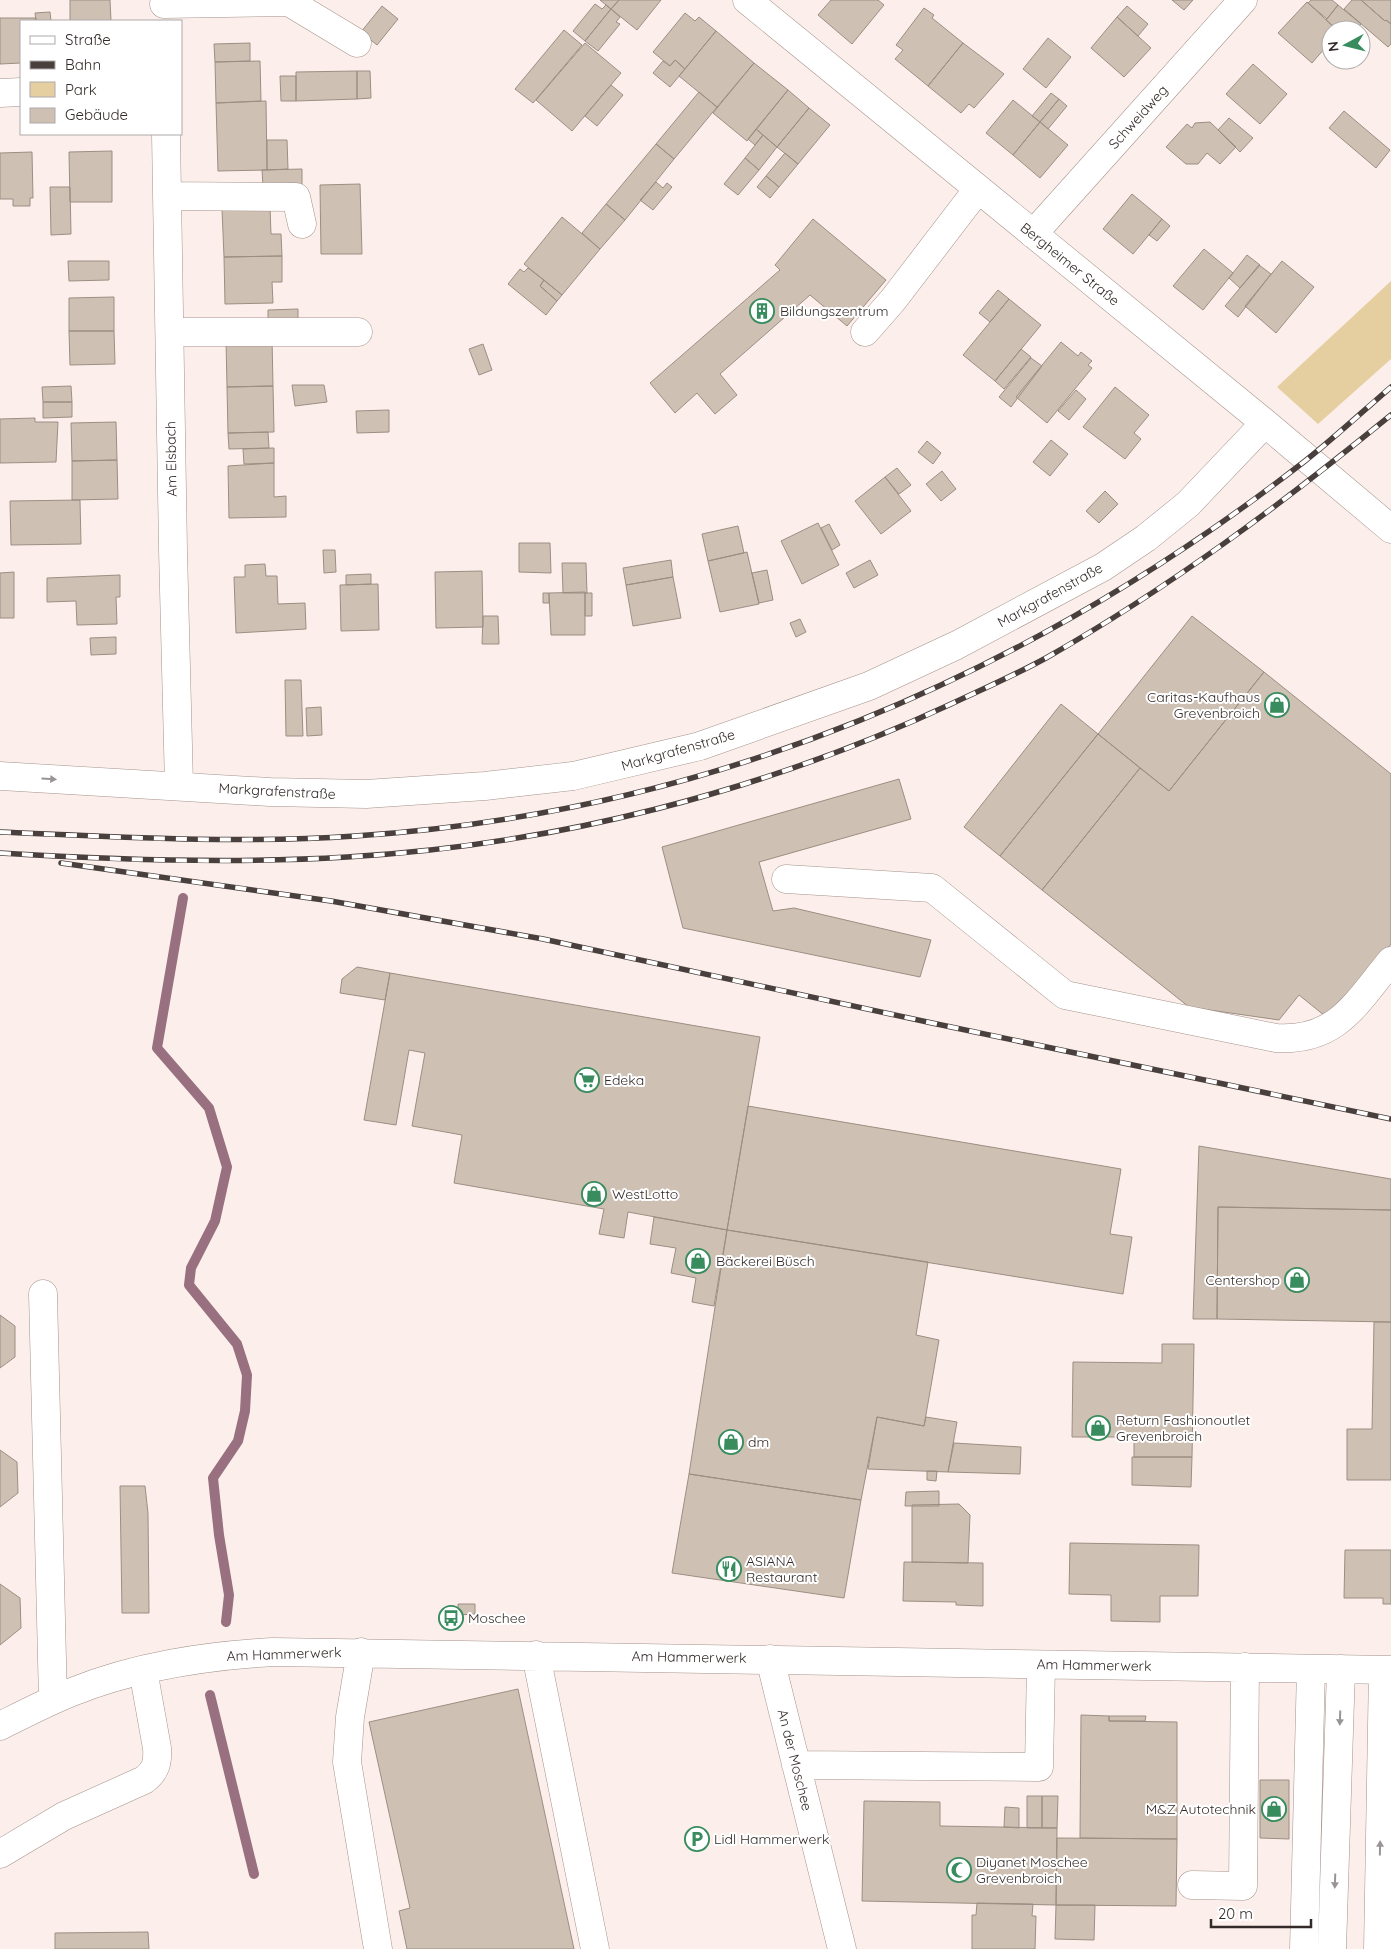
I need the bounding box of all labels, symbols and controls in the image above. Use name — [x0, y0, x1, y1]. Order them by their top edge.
legend — [20, 20, 182, 135]
north arrow — [1321, 20, 1371, 70]
text: Straße — [65, 30, 111, 49]
text: N — [1324, 40, 1343, 53]
text: Bahn — [65, 55, 101, 74]
text: Park — [65, 80, 97, 99]
street label: Schweidweg — [1105, 81, 1171, 153]
text: Gebäude — [65, 105, 128, 124]
street label: Bergheimer Straße — [1017, 218, 1123, 310]
building icon: Bildungszentrum — [749, 298, 775, 324]
place label: Bildungszentrum — [780, 302, 889, 320]
street label: Am Elsbach — [161, 421, 181, 497]
street label: Markgrafenstraße — [994, 559, 1106, 631]
place label: Caritas-Kaufhaus Grevenbroich — [1147, 688, 1260, 722]
shop icon: Caritas-Kaufhaus Grevenbroich — [1264, 692, 1290, 718]
street label: Markgrafenstraße — [619, 725, 737, 775]
one-way arrow — [41, 776, 57, 784]
street label: Markgrafenstraße — [218, 779, 336, 803]
supermarket icon: Edeka — [574, 1067, 600, 1093]
place label: Edeka — [604, 1071, 644, 1089]
shop icon: WestLotto — [581, 1181, 607, 1207]
place label: WestLotto — [612, 1185, 678, 1203]
shop icon: Bäckerei Büsch — [685, 1248, 711, 1274]
place label: Bäckerei Büsch — [716, 1252, 815, 1270]
shop icon: Centershop — [1284, 1267, 1310, 1293]
place label: Centershop — [1205, 1271, 1280, 1289]
place label: Return Fashionoutlet Grevenbroich — [1116, 1411, 1251, 1445]
shop icon: Return Fashionoutlet Grevenbroich — [1085, 1415, 1111, 1441]
shop icon: dm — [718, 1429, 744, 1455]
place label: dm — [748, 1433, 769, 1451]
place label: ASIANA Restaurant — [746, 1552, 818, 1586]
restaurant icon: ASIANA Restaurant — [716, 1556, 742, 1582]
bus stop icon: Moschee — [438, 1605, 464, 1631]
place label: Moschee — [468, 1609, 526, 1627]
street label: Am Hammerwerk — [226, 1643, 342, 1665]
street label: Am Hammerwerk — [631, 1647, 747, 1667]
street label: Am Hammerwerk — [1036, 1655, 1152, 1675]
street label: An der Moschee — [774, 1707, 816, 1813]
one-way arrow — [1336, 1710, 1344, 1726]
shop icon: M&Z Autotechnik — [1261, 1796, 1287, 1822]
place label: M&Z Autotechnik — [1146, 1800, 1256, 1818]
parking icon: Lidl Hammerwerk — [684, 1826, 710, 1852]
place label: Lidl Hammerwerk — [714, 1830, 829, 1848]
one-way arrow — [1377, 1840, 1385, 1856]
place label: Diyanet Moschee Grevenbroich — [976, 1853, 1088, 1887]
mosque icon: Diyanet Moschee Grevenbroich — [946, 1857, 972, 1883]
one-way arrow — [1330, 1873, 1338, 1889]
scale bar — [1211, 1896, 1311, 1928]
text: 20 m — [1218, 1904, 1253, 1923]

